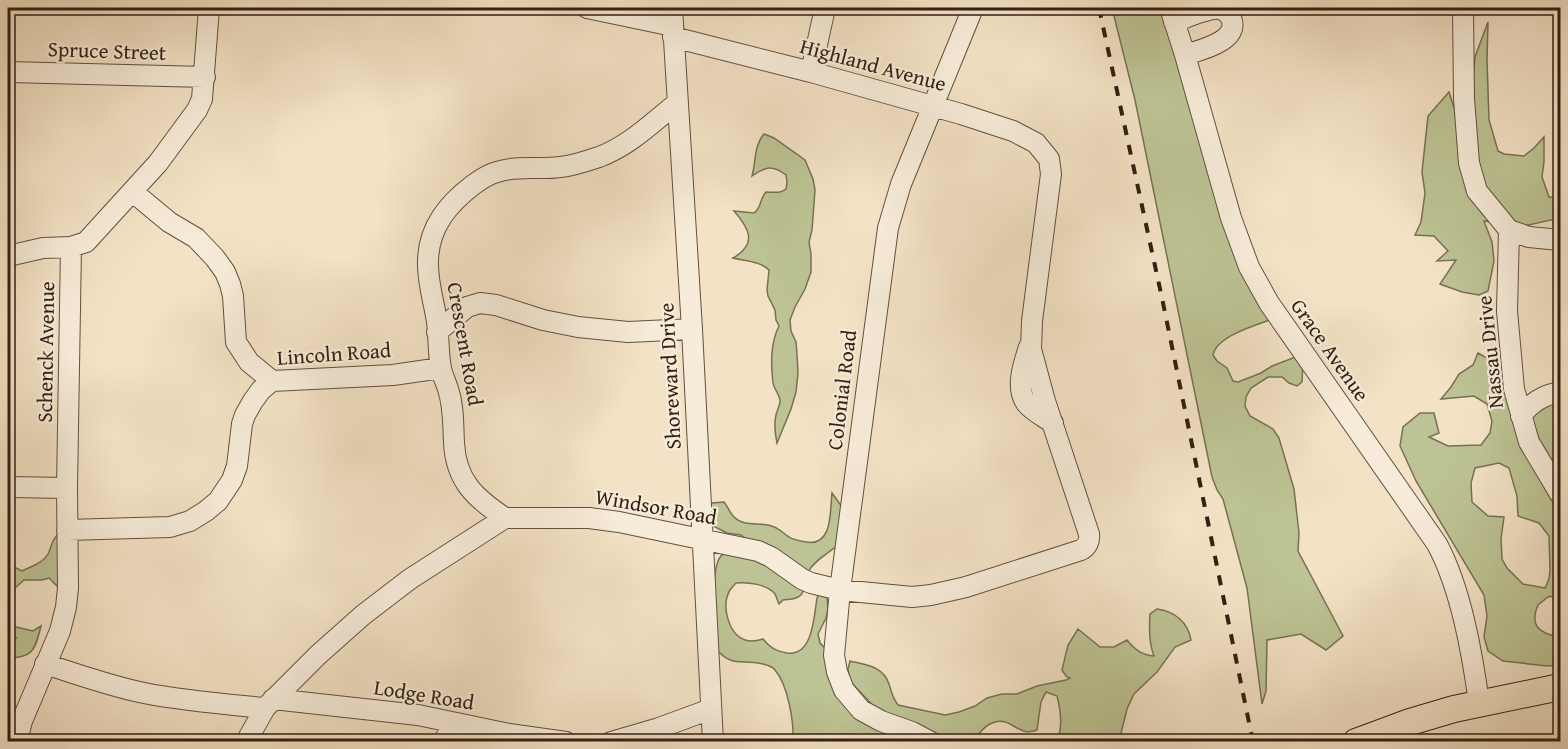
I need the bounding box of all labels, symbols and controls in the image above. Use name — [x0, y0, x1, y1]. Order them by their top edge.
street label: Highland Avenue — [797, 30, 950, 99]
street label: Spruce Street — [47, 33, 167, 68]
street label: Crescent Road — [439, 280, 492, 409]
street label: Schenck Avenue — [29, 281, 62, 423]
street label: Grace Avenue — [1284, 292, 1377, 407]
street label: Nassau Drive — [1468, 294, 1511, 410]
street label: Shoreward Drive — [650, 302, 689, 450]
street label: Colonial Road — [819, 327, 864, 452]
street label: Lincoln Road — [276, 334, 393, 373]
street label: Windsor Road — [593, 481, 720, 533]
street label: Lodge Road — [372, 671, 477, 718]

